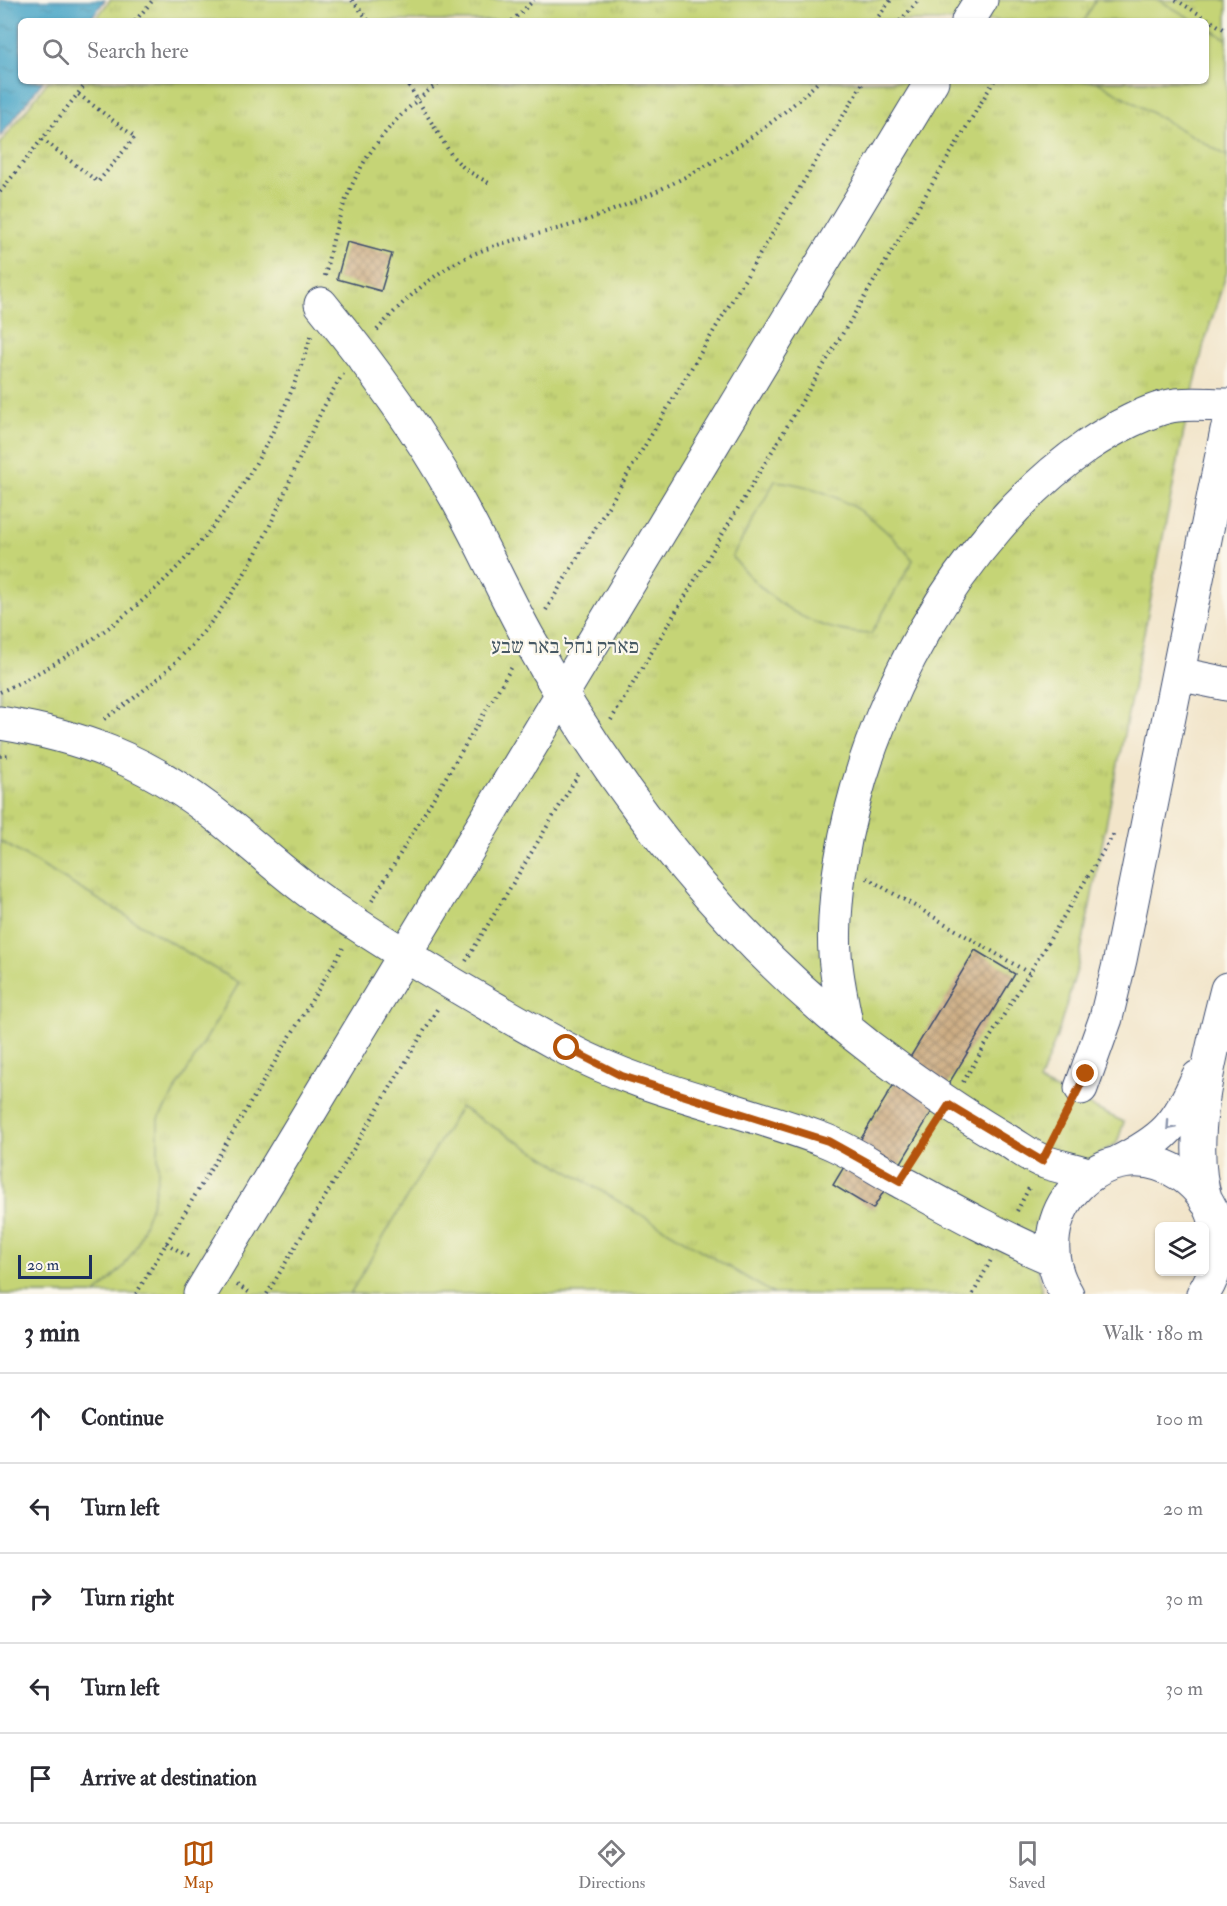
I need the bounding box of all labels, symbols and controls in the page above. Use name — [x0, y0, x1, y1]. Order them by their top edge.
search box — [18, 18, 1209, 84]
icon: search — [39, 35, 72, 68]
text: Search here — [87, 37, 189, 65]
park label: פארק נחל באר שבע — [491, 633, 639, 660]
route start — [553, 1034, 579, 1060]
route end — [1072, 1060, 1098, 1086]
one-way arrow — [1166, 1120, 1177, 1130]
map controls — [1155, 1222, 1209, 1276]
button: layers — [1155, 1222, 1209, 1276]
scale bar — [18, 1252, 92, 1280]
text: 20 m — [27, 1255, 59, 1275]
text: 3 min — [24, 1317, 80, 1349]
text: Walk · 180 m — [1103, 1321, 1203, 1346]
icon: ahead — [24, 1402, 57, 1435]
text: Continue — [81, 1404, 164, 1432]
text: 100 m — [1156, 1406, 1203, 1431]
icon: left — [24, 1492, 57, 1525]
text: Turn left — [81, 1494, 160, 1522]
text: 20 m — [1163, 1496, 1203, 1521]
icon: right — [24, 1582, 57, 1615]
text: Turn right — [81, 1584, 174, 1612]
text: 30 m — [1165, 1586, 1203, 1611]
icon: left — [24, 1672, 57, 1705]
text: Turn left — [81, 1674, 160, 1702]
text: 30 m — [1165, 1676, 1203, 1701]
icon: arrive — [24, 1762, 57, 1795]
text: Arrive at destination — [81, 1764, 257, 1792]
tab: Map — [182, 1837, 215, 1893]
tab: Directions — [578, 1837, 645, 1893]
tab: Saved — [1009, 1837, 1045, 1893]

